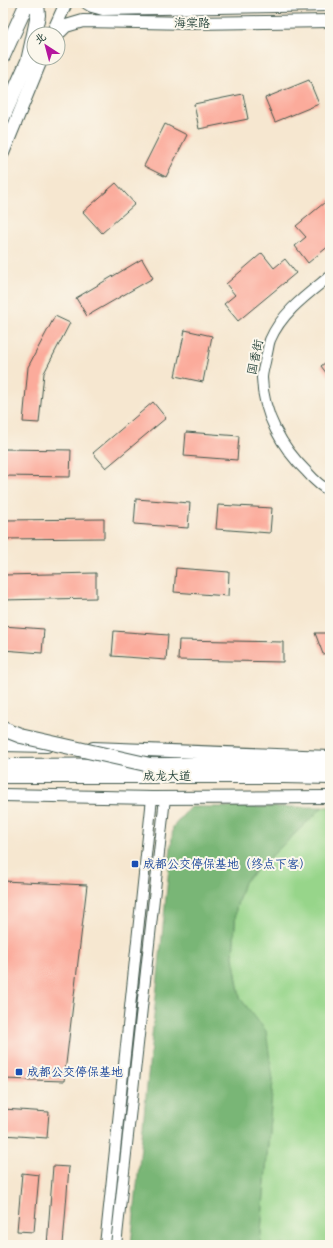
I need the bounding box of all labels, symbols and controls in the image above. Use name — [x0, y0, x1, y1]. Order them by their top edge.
street label: 海棠路 — [174, 16, 210, 30]
north arrow — [26, 26, 66, 66]
text: 北 — [32, 30, 49, 47]
street label: 国香街 — [244, 338, 266, 376]
street label: 成龙大道 — [143, 769, 191, 783]
place label: 成都公交停保基地（终点下客） — [143, 857, 311, 871]
marker: 成都公交停保基地（终点下客） — [130, 859, 140, 869]
place label: 成都公交停保基地 — [27, 1065, 123, 1079]
marker: 成都公交停保基地 — [14, 1067, 24, 1077]

